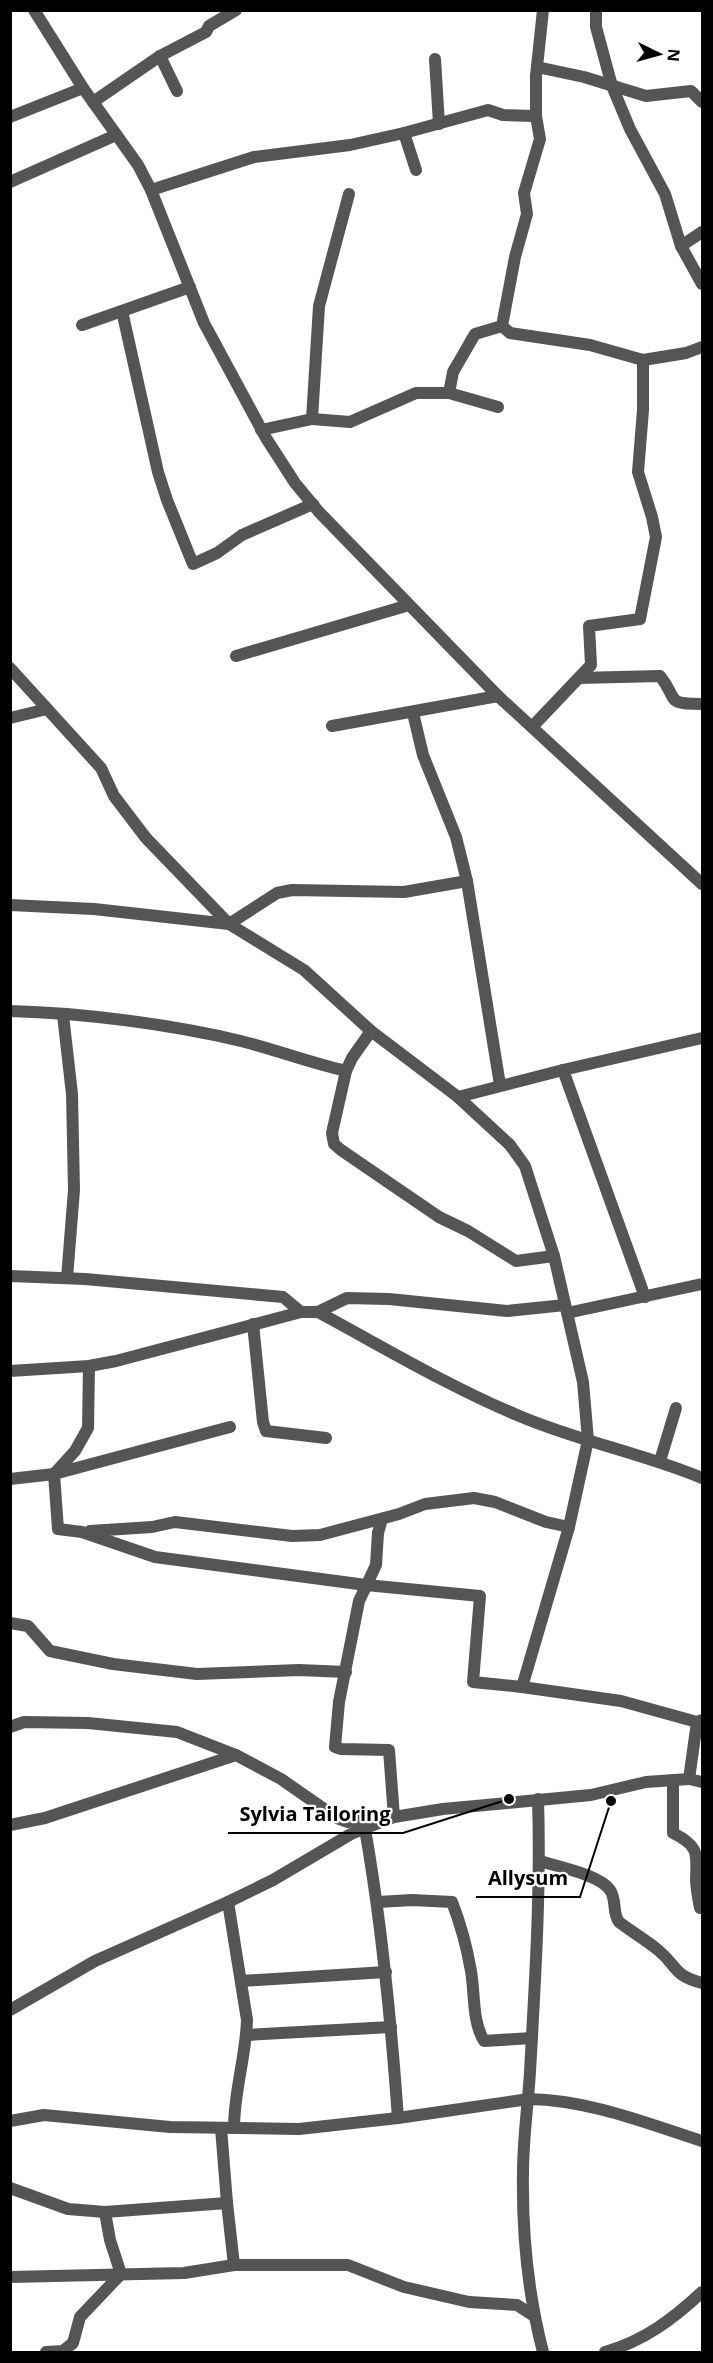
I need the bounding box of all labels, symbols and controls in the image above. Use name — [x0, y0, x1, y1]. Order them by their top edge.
north arrow — [629, 24, 689, 84]
text: N — [662, 48, 685, 63]
callout: Sylvia Tailoring — [228, 1795, 403, 1833]
text: Sylvia Tailoring — [239, 1800, 391, 1827]
callout: Allysum — [476, 1859, 580, 1897]
text: Allysum — [488, 1864, 568, 1891]

